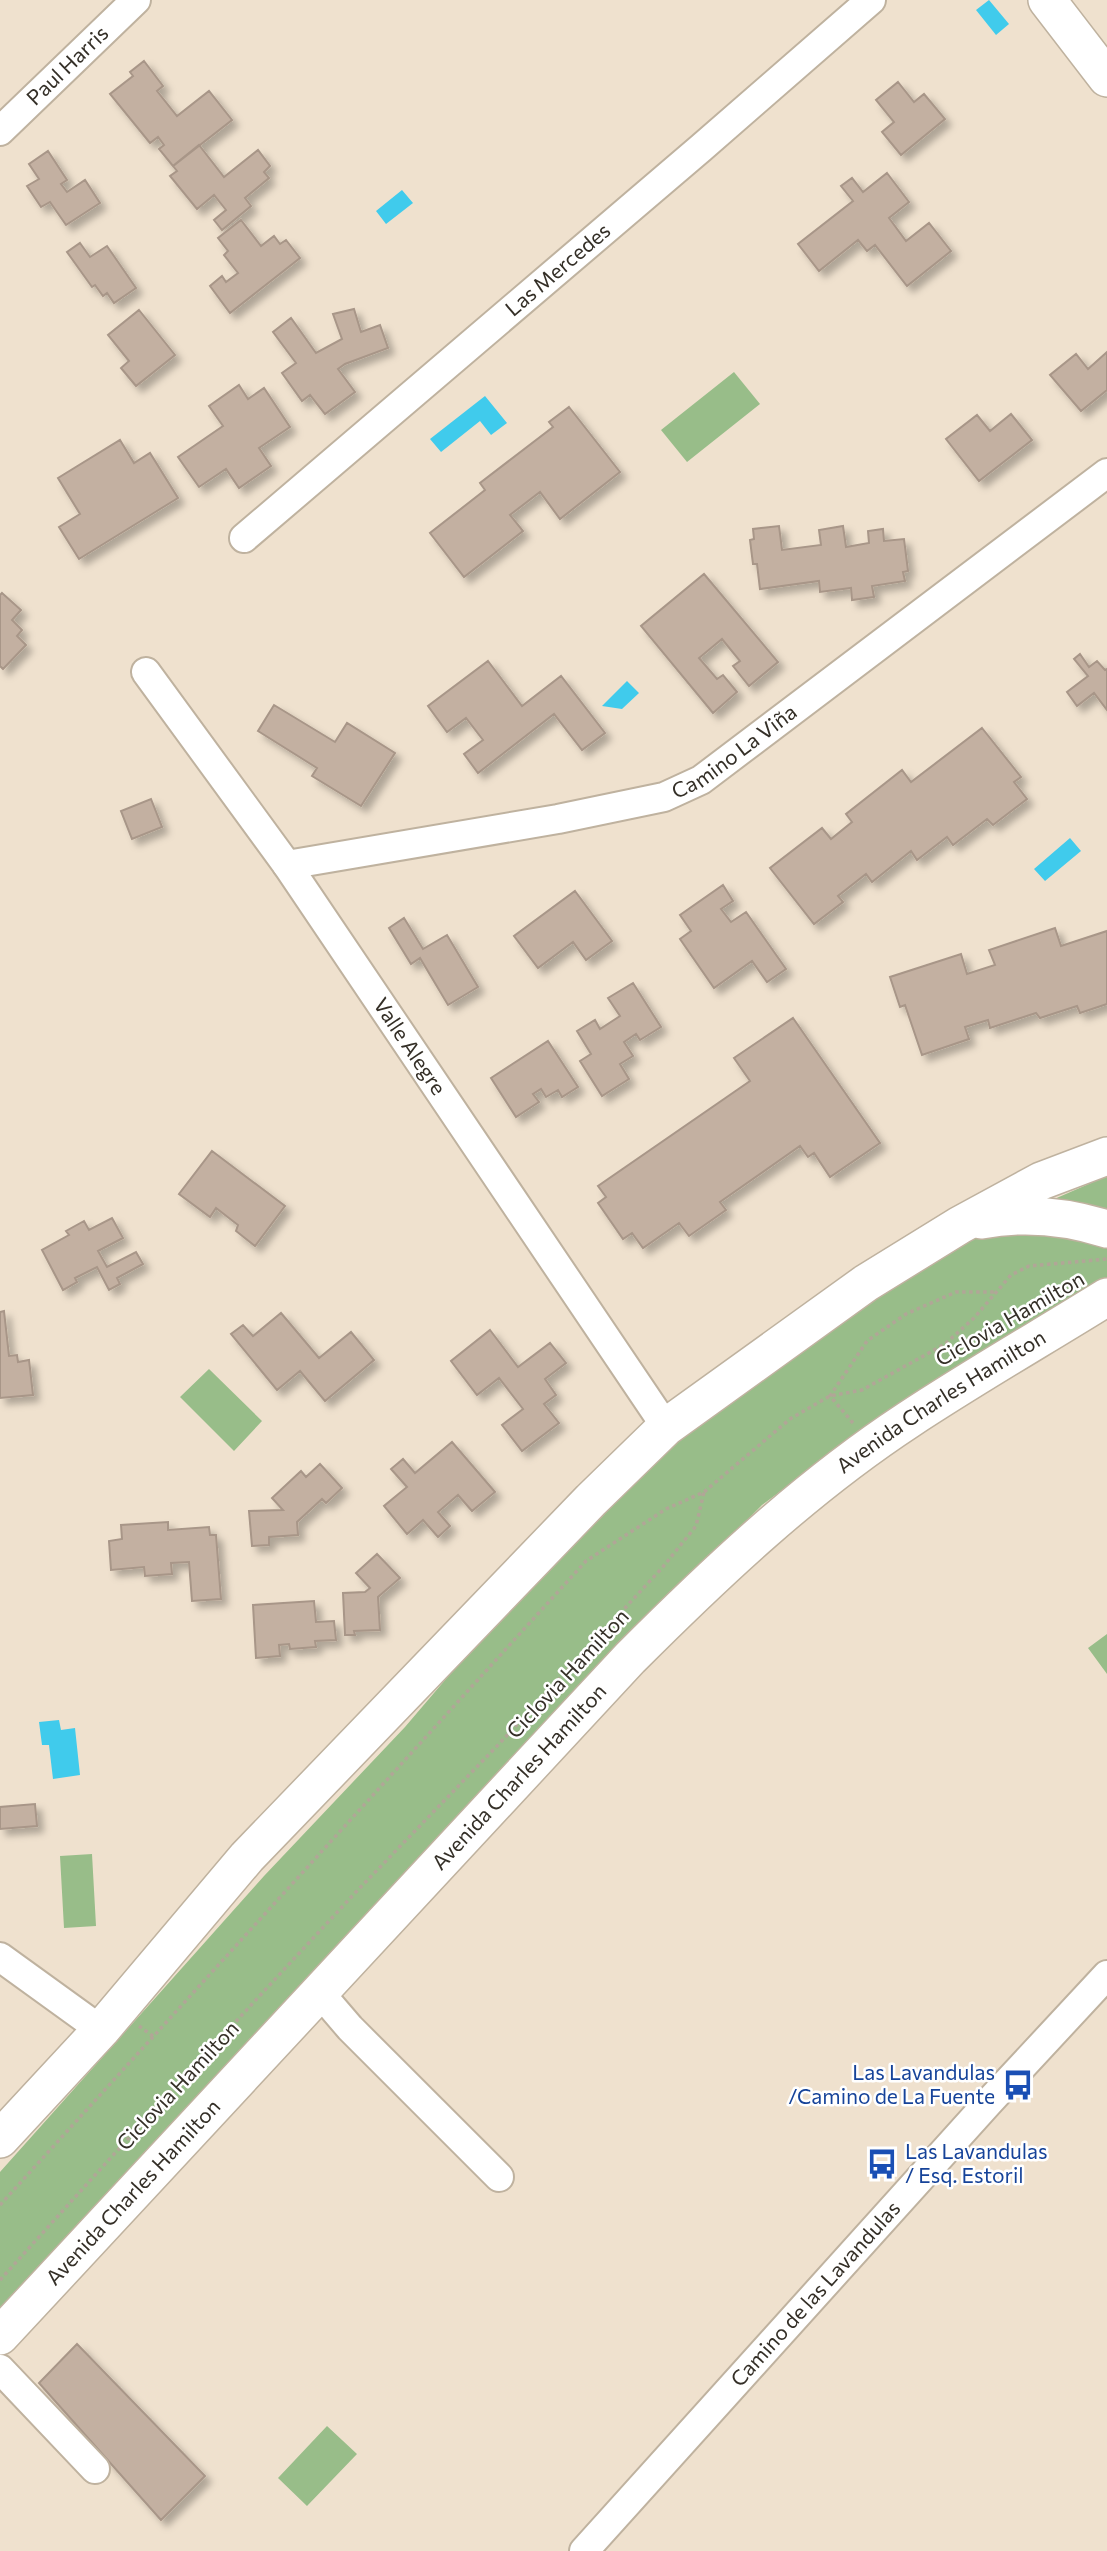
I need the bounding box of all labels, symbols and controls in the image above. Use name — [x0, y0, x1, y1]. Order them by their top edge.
street label: Paul Harris — [21, 20, 113, 110]
street label: Las Mercedes — [500, 217, 615, 320]
street label: Camino La Viña — [667, 698, 801, 803]
street label: Valle Alegre — [369, 992, 452, 1099]
street label: Ciclovia Hamilton — [930, 1265, 1088, 1370]
street label: Avenida Charles Hamilton — [831, 1323, 1050, 1478]
street label: Ciclovia Hamilton — [501, 1603, 633, 1743]
street label: Avenida Charles Hamilton — [426, 1678, 611, 1874]
street label: Ciclovia Hamilton — [111, 2015, 243, 2155]
place label: Las Lavandulas /Camino de La Fuente — [788, 2059, 995, 2108]
bus stop icon: Las Lavandulas /Camino de La Fuente — [1001, 2068, 1035, 2102]
street label: Avenida Charles Hamilton — [40, 2093, 225, 2289]
place label: Las Lavandulas / Esq. Estoril — [905, 2138, 1048, 2187]
bus stop icon: Las Lavandulas / Esq. Estoril — [865, 2147, 899, 2181]
street label: Camino de las Lavandulas — [725, 2195, 905, 2391]

